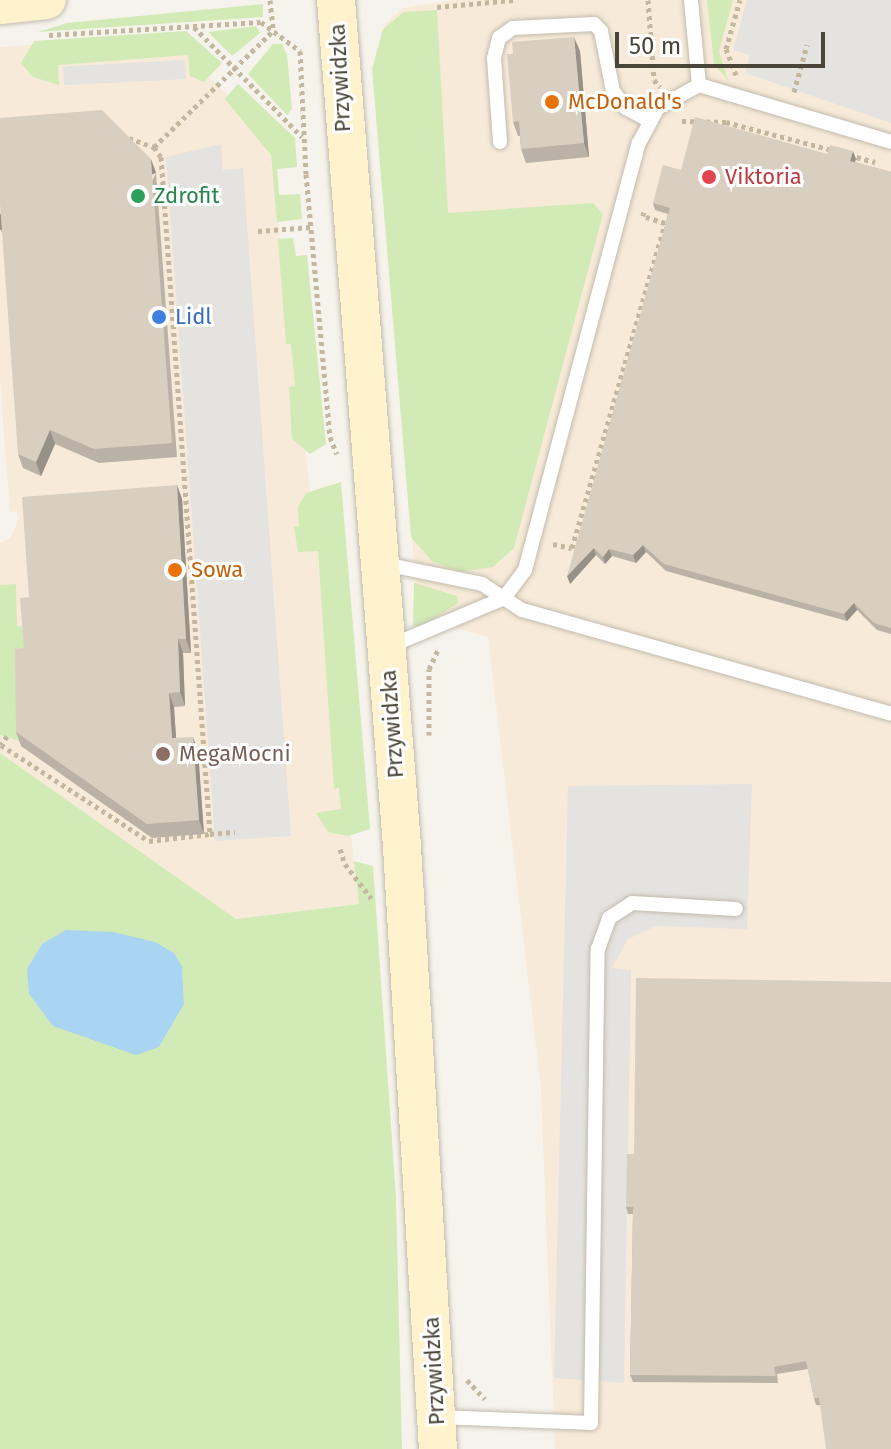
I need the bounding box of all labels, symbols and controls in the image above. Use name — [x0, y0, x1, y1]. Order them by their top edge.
scale bar — [619, 16, 829, 66]
street label: Przywidzka — [324, 23, 356, 133]
text: 50 m — [629, 32, 681, 60]
place label: McDonald's — [568, 89, 682, 115]
marker: McDonald's — [543, 93, 561, 111]
place label: Viktoria — [725, 164, 802, 190]
marker: Viktoria — [700, 168, 718, 186]
place label: Zdrofit — [154, 183, 219, 209]
marker: Zdrofit — [129, 187, 147, 205]
place label: Lidl — [175, 304, 212, 330]
marker: Lidl — [150, 308, 168, 326]
place label: Sowa — [191, 557, 243, 583]
marker: Sowa — [166, 561, 184, 579]
street label: Przywidzka — [375, 669, 409, 779]
place label: MegaMocni — [179, 741, 291, 767]
marker: MegaMocni — [154, 745, 172, 763]
street label: Przywidzka — [418, 1316, 450, 1426]

